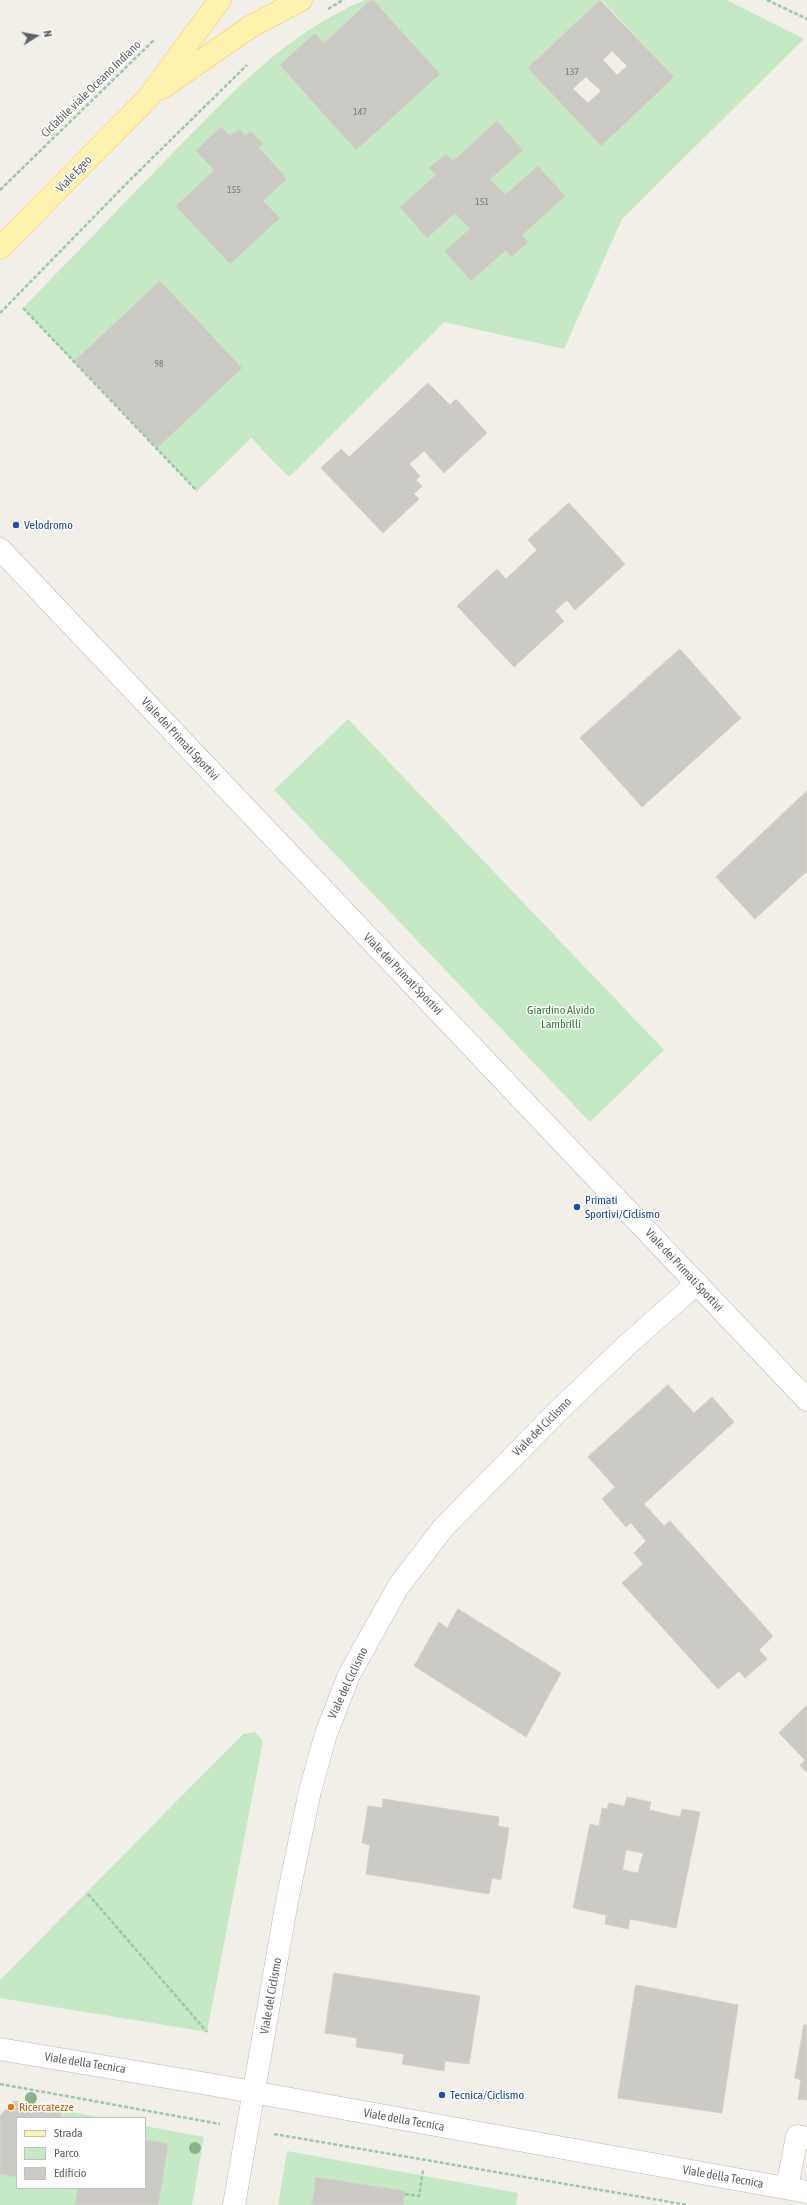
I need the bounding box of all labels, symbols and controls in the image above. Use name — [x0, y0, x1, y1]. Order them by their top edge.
north arrow — [16, 16, 56, 56]
text: N — [41, 29, 54, 38]
street label: Ciclabile viale Oceano Indiano — [38, 38, 144, 140]
house number: 137 — [565, 66, 579, 78]
house number: 147 — [353, 106, 367, 118]
street label: Viale Egeo — [53, 153, 95, 195]
house number: 155 — [227, 184, 241, 196]
house number: 151 — [475, 196, 489, 208]
house number: 98 — [154, 358, 164, 370]
place label: Velodromo — [24, 518, 73, 532]
marker: Velodromo — [11, 520, 21, 530]
street label: Viale dei Primati Sportivi — [138, 695, 222, 783]
street label: Viale dei Primati Sportivi — [360, 930, 446, 1018]
park label: Giardino Alvido Lambrilli — [527, 1003, 595, 1031]
place label: Primati Sportivi/Ciclismo — [585, 1193, 660, 1221]
marker: Primati Sportivi/Ciclismo — [572, 1202, 582, 1212]
street label: Viale dei Primati Sportivi — [642, 1226, 726, 1314]
street label: Viale del Ciclismo — [510, 1395, 574, 1459]
street label: Viale del Ciclismo — [325, 1645, 371, 1721]
street label: Viale del Ciclismo — [257, 1957, 285, 2035]
street label: Viale della Tecnica — [43, 2049, 127, 2077]
place label: Tecnica/Ciclismo — [450, 2088, 524, 2102]
marker: Tecnica/Ciclismo — [437, 2090, 447, 2100]
place label: Ricercatezze — [19, 2100, 74, 2114]
marker: Ricercatezze — [6, 2102, 16, 2112]
street label: Viale della Tecnica — [362, 2106, 446, 2134]
legend — [16, 2117, 146, 2189]
text: Strada — [54, 2126, 83, 2140]
text: Parco — [54, 2146, 79, 2160]
street label: Viale della Tecnica — [681, 2163, 765, 2191]
text: Edificio — [54, 2166, 86, 2180]

